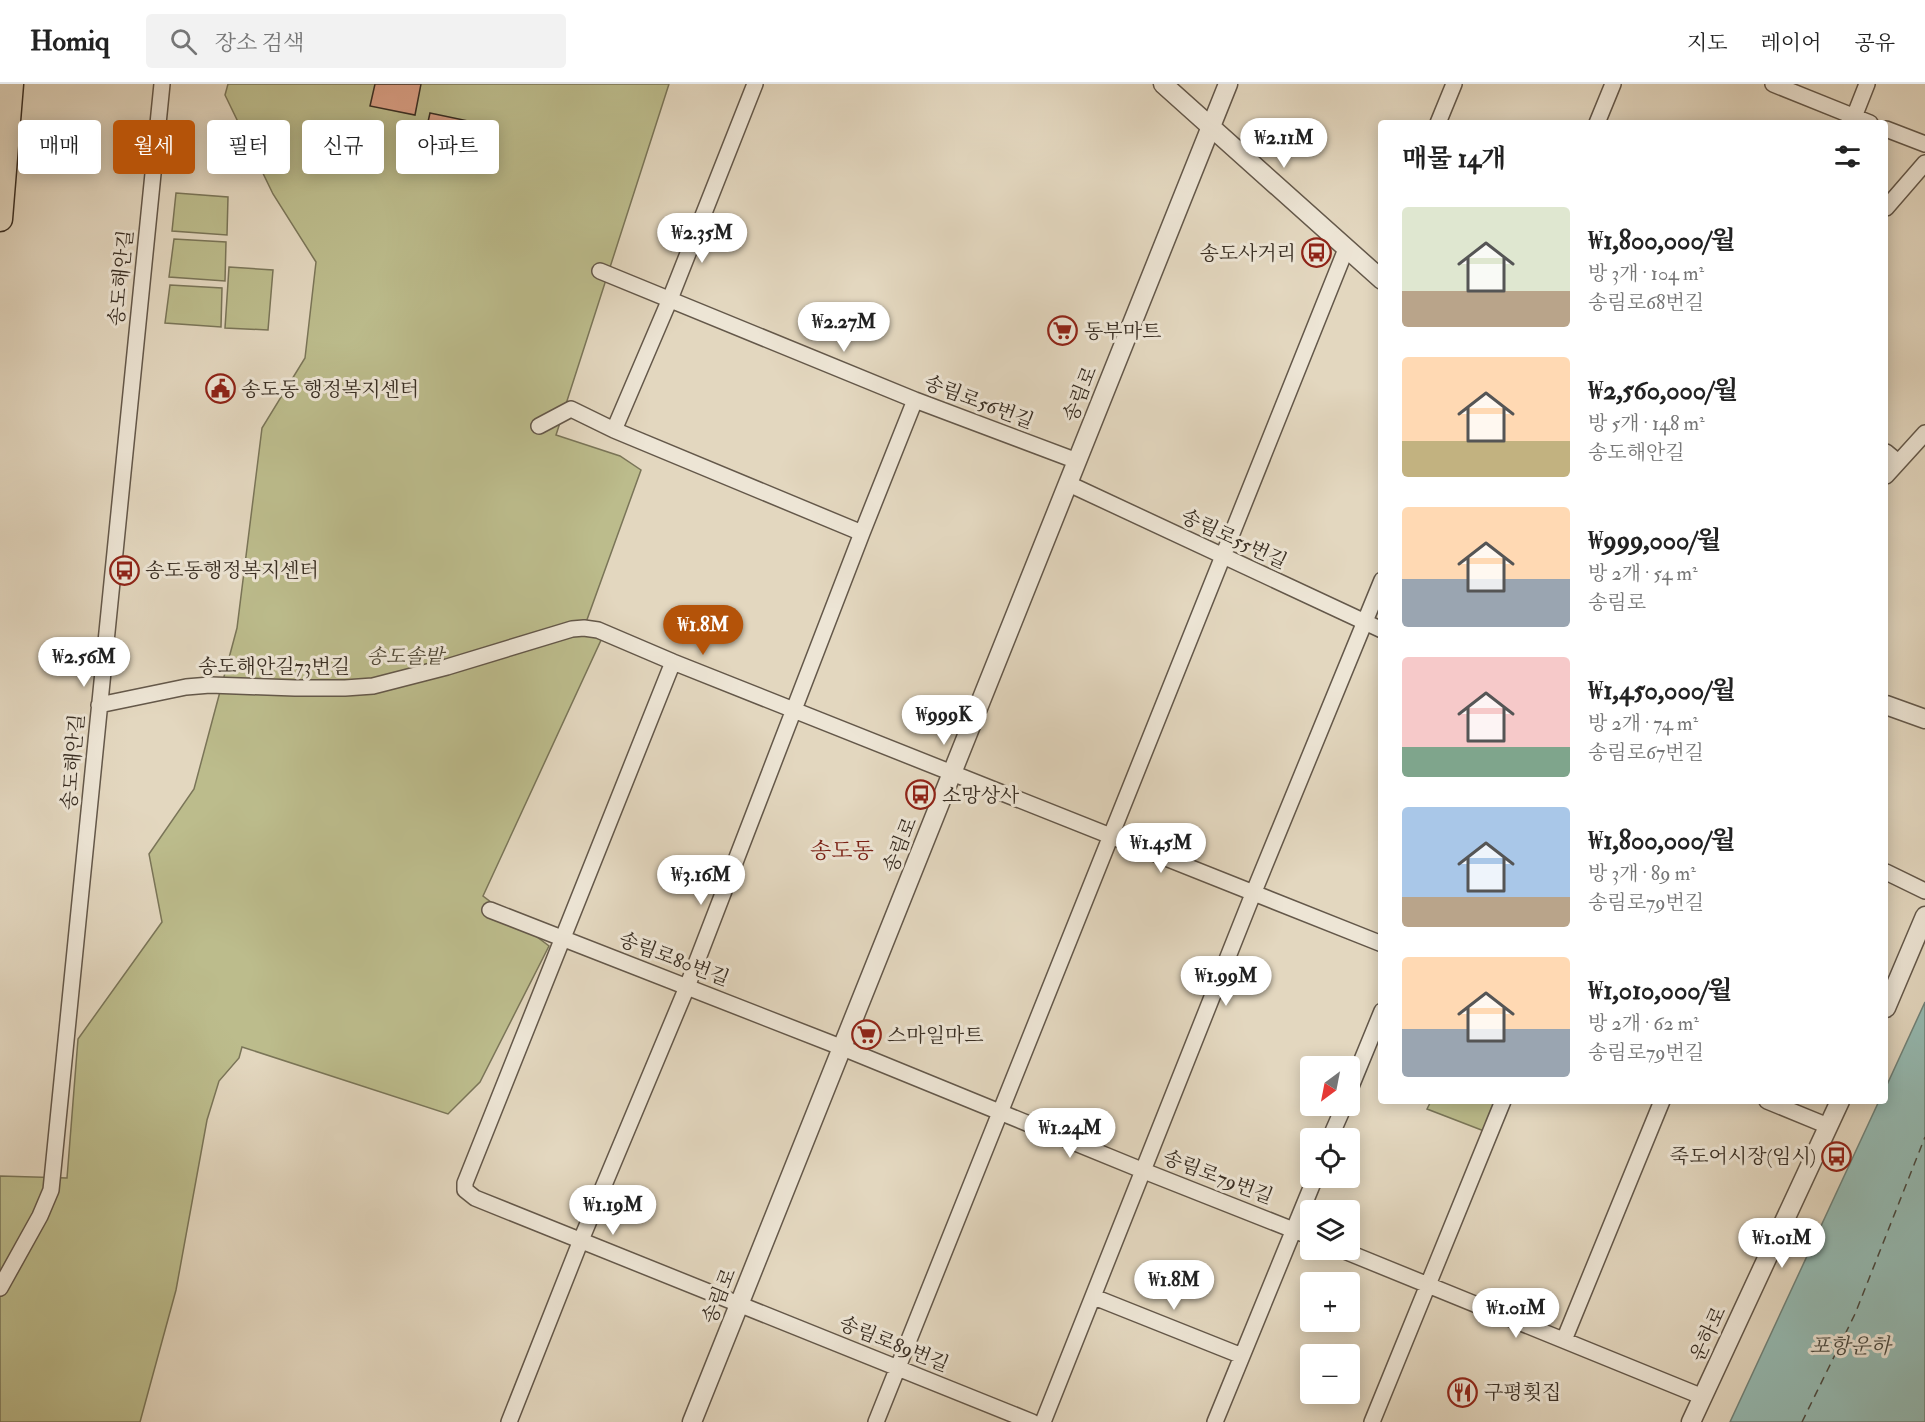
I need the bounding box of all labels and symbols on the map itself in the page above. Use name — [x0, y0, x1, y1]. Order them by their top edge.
pin: ₩2.11M — [1235, 118, 1333, 169]
pin: ₩2.35M — [653, 213, 751, 264]
street label: 송도해안길 — [104, 229, 138, 327]
bus stop icon: 송도사거리 — [1301, 237, 1333, 269]
place label: 송도사거리 — [1199, 241, 1296, 266]
pin: ₩2.27M — [795, 302, 893, 353]
supermarket icon: 동부마트 — [1047, 315, 1079, 347]
place label: 동부마트 — [1084, 319, 1161, 344]
street label: 송림로 — [1058, 362, 1102, 426]
street label: 송림로56번길 — [921, 370, 1037, 434]
public building icon: 송도동 행정복지센터 — [204, 373, 236, 405]
place label: 송도동 행정복지센터 — [241, 377, 419, 402]
street label: 송림로55번길 — [1177, 504, 1291, 574]
bus stop icon: 송도동행정복지센터 — [108, 554, 140, 586]
place label: 송도동행정복지센터 — [145, 558, 319, 583]
pin: ₩1.8M — [661, 605, 745, 656]
pin: ₩2.56M — [35, 637, 133, 688]
park label: 송도솔밭 — [366, 644, 446, 669]
street label: 송도해안길73번길 — [198, 654, 350, 679]
pin: ₩999K — [902, 695, 986, 746]
street label: 송도해안길 — [56, 713, 90, 811]
bus stop icon: 소망상사 — [905, 779, 937, 811]
place label: 소망상사 — [942, 783, 1020, 808]
street label: 송림로 — [878, 813, 922, 877]
pin: ₩1.45M — [1112, 823, 1210, 874]
district label: 송도동 — [810, 837, 874, 865]
pin: ₩3.16M — [652, 855, 750, 906]
street label: 송림로80번길 — [615, 927, 733, 991]
pin: ₩1.99M — [1177, 956, 1275, 1007]
supermarket icon: 스마일마트 — [850, 1019, 882, 1051]
place label: 스마일마트 — [887, 1023, 984, 1048]
north arrow — [1300, 1056, 1360, 1116]
pin: ₩1.24M — [1021, 1108, 1119, 1159]
bus stop icon: 죽도어시장(임시) — [1821, 1140, 1853, 1172]
place label: 죽도어시장(임시) — [1670, 1144, 1816, 1169]
street label: 송림로79번길 — [1159, 1145, 1277, 1209]
pin: ₩1.19M — [564, 1185, 662, 1236]
pin: ₩1.01M — [1733, 1218, 1831, 1269]
pin: ₩1.8M — [1132, 1260, 1216, 1311]
street label: 송림로 — [697, 1264, 741, 1328]
pin: ₩1.01M — [1467, 1288, 1565, 1339]
street label: 운하로 — [1684, 1302, 1732, 1366]
street label: 송림로89번길 — [835, 1311, 953, 1377]
water label: 포항운하 — [1809, 1333, 1893, 1360]
restaurant icon: 구평횟집 — [1447, 1376, 1479, 1408]
place label: 구평횟집 — [1484, 1380, 1561, 1405]

